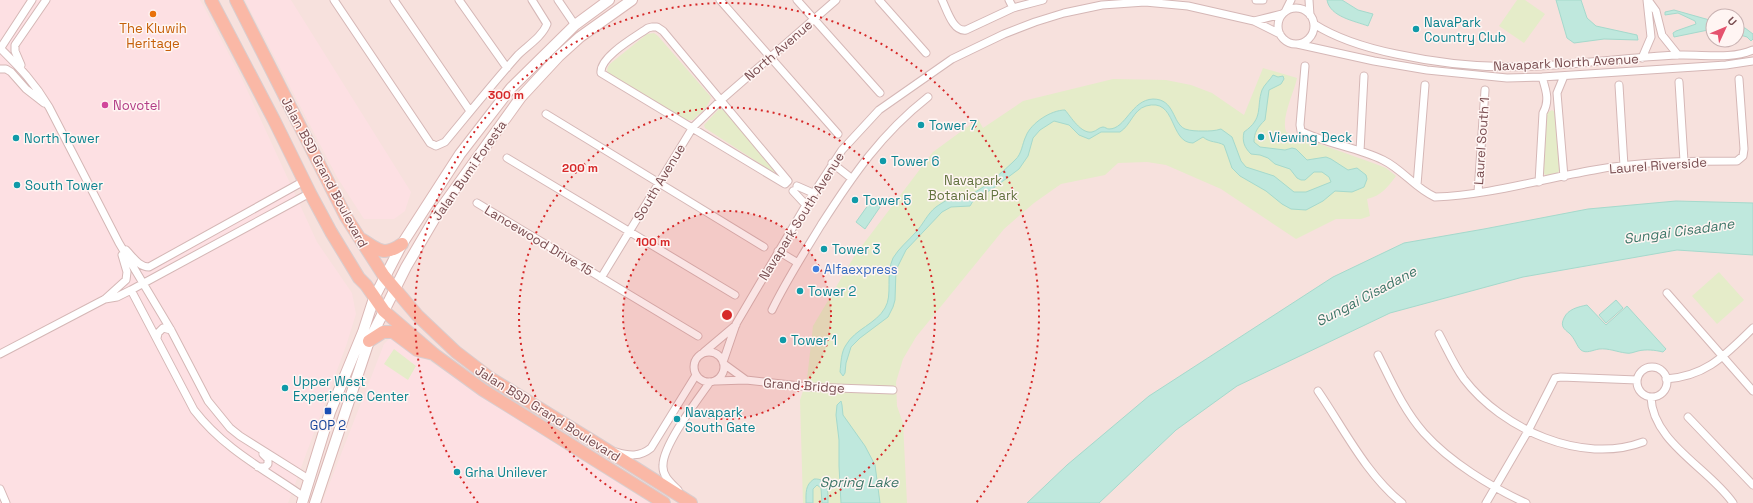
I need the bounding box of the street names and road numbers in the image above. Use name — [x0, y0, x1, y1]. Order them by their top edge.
street label: North Avenue — [741, 16, 816, 85]
street label: Navapark North Avenue — [1493, 50, 1639, 75]
street label: Jalan BSD Grand Boulevard — [278, 94, 372, 251]
street label: Laurel South 1 — [1470, 97, 1493, 185]
street label: Jalan Bumi Foresta — [428, 116, 511, 224]
street label: South Avenue — [630, 141, 689, 224]
street label: Navapark South Avenue — [755, 149, 848, 284]
street label: Laurel Riverside — [1609, 154, 1707, 177]
street label: Lancewood Drive 15 — [481, 201, 596, 280]
street label: Jalan BSD Grand Boulevard — [472, 362, 624, 465]
street label: Grand Bridge — [763, 374, 845, 397]

